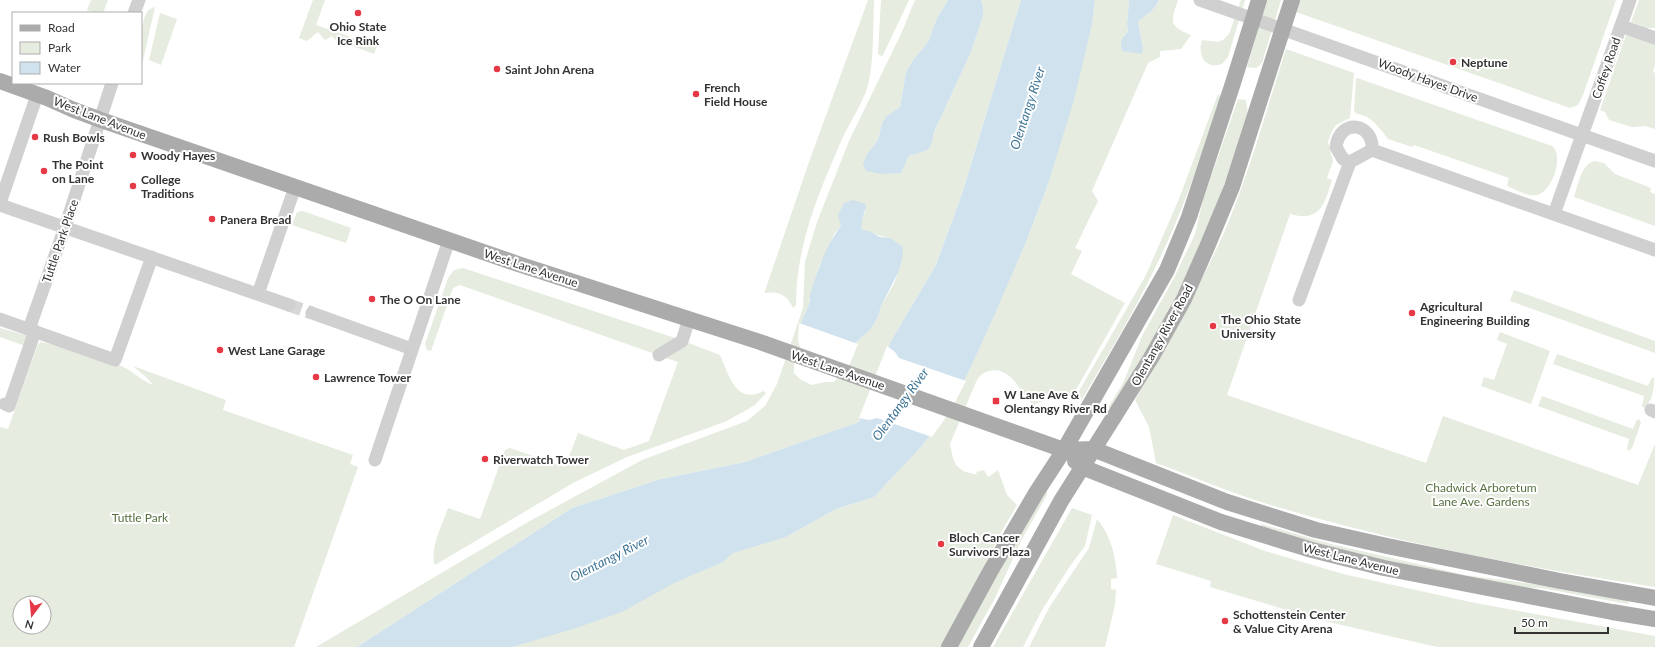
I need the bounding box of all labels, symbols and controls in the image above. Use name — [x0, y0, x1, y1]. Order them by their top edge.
marker: Ohio State Ice Rink — [353, 8, 363, 18]
legend — [12, 12, 142, 84]
place label: Ohio State Ice Rink — [330, 19, 387, 48]
text: Road — [48, 20, 75, 35]
street label: Coffey Road — [1588, 35, 1624, 101]
text: Park — [48, 40, 72, 55]
street label: Woody Hayes Drive — [1376, 55, 1480, 105]
place label: Neptune — [1461, 55, 1508, 70]
marker: Neptune — [1448, 57, 1458, 67]
text: Water — [48, 60, 81, 75]
place label: Saint John Arena — [505, 62, 594, 77]
marker: Saint John Arena — [492, 64, 502, 74]
water label: Olentangy River — [1006, 64, 1048, 151]
place label: French Field House — [704, 80, 768, 109]
marker: French Field House — [691, 89, 701, 99]
street label: West Lane Avenue — [51, 93, 149, 143]
place label: Rush Bowls — [43, 130, 105, 145]
marker: Rush Bowls — [30, 132, 40, 142]
place label: Woody Hayes — [141, 148, 215, 163]
marker: Woody Hayes — [128, 150, 138, 160]
place label: The Point on Lane — [52, 157, 104, 186]
marker: The Point on Lane — [39, 166, 49, 176]
place label: College Traditions — [141, 172, 194, 201]
marker: College Traditions — [128, 181, 138, 191]
street label: Tuttle Park Place — [39, 197, 81, 285]
place label: Panera Bread — [220, 212, 292, 227]
marker: Panera Bread — [207, 214, 217, 224]
street label: West Lane Avenue — [482, 246, 580, 290]
street label: Olentangy River Road — [1128, 282, 1196, 388]
place label: The O On Lane — [380, 292, 461, 307]
marker: The O On Lane — [367, 294, 377, 304]
place label: Agricultural Engineering Building — [1419, 299, 1530, 328]
marker: Agricultural Engineering Building — [1407, 308, 1417, 318]
place label: The Ohio State University — [1221, 312, 1302, 341]
marker: The Ohio State University — [1208, 321, 1218, 331]
place label: West Lane Garage — [228, 343, 326, 358]
marker: West Lane Garage — [215, 345, 225, 355]
street label: West Lane Avenue — [789, 347, 887, 393]
water label: Olentangy River — [868, 364, 932, 444]
place label: Lawrence Tower — [324, 370, 411, 385]
marker: Lawrence Tower — [311, 372, 321, 382]
place label: W Lane Ave & Olentangy River Rd — [1004, 387, 1107, 416]
marker: W Lane Ave & Olentangy River Rd — [991, 396, 1001, 406]
place label: Riverwatch Tower — [493, 452, 589, 467]
marker: Riverwatch Tower — [480, 454, 490, 464]
park label: Chadwick Arboretum Lane Ave. Gardens — [1425, 480, 1537, 509]
park label: Tuttle Park — [112, 510, 169, 525]
place label: Bloch Cancer Survivors Plaza — [949, 530, 1030, 559]
water label: Olentangy River — [567, 531, 651, 585]
marker: Bloch Cancer Survivors Plaza — [936, 539, 946, 549]
street label: West Lane Avenue — [1302, 540, 1400, 578]
north arrow — [12, 595, 52, 635]
place label: Schottenstein Center & Value City Arena — [1233, 607, 1346, 636]
scale bar — [1515, 609, 1608, 635]
text: 50 m — [1521, 615, 1548, 630]
marker: Schottenstein Center & Value City Arena — [1220, 616, 1230, 626]
text: N — [23, 618, 35, 633]

